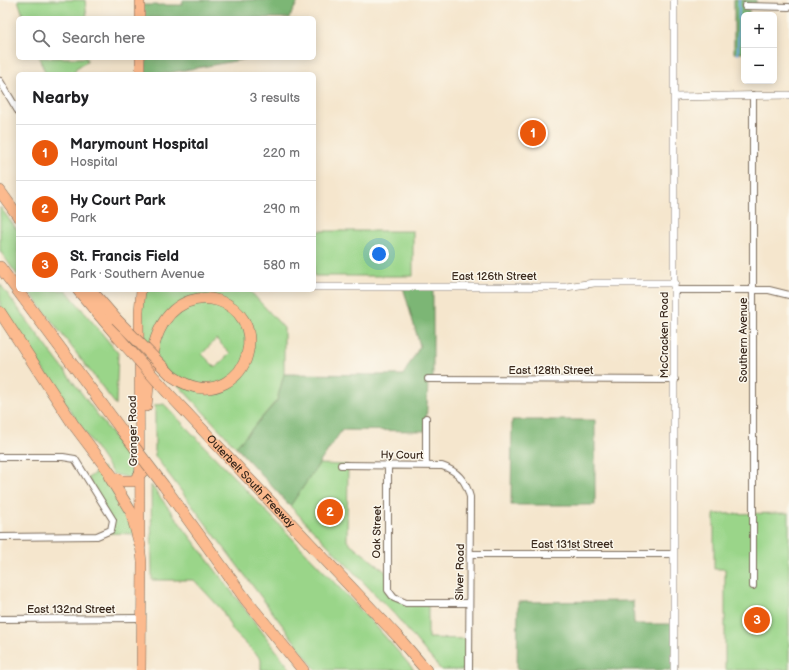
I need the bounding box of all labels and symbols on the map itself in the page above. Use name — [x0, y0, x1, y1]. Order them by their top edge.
pin: 1 — [520, 118, 546, 148]
your location — [369, 244, 389, 264]
street label: East 126th Street — [451, 270, 537, 283]
street label: McCracken Road — [658, 292, 671, 378]
street label: Southern Avenue — [737, 297, 750, 382]
street label: East 128th Street — [509, 364, 594, 377]
street label: Granger Road — [126, 395, 140, 467]
street label: Outerbelt South Freeway — [204, 432, 298, 530]
street label: Hy Court — [380, 448, 424, 462]
pin: 2 — [317, 497, 343, 527]
street label: Oak Street — [370, 505, 384, 559]
street label: East 131st Street — [531, 538, 614, 551]
street label: Silver Road — [453, 543, 467, 601]
street label: East 132nd Street — [27, 603, 116, 616]
pin: 3 — [744, 605, 770, 635]

